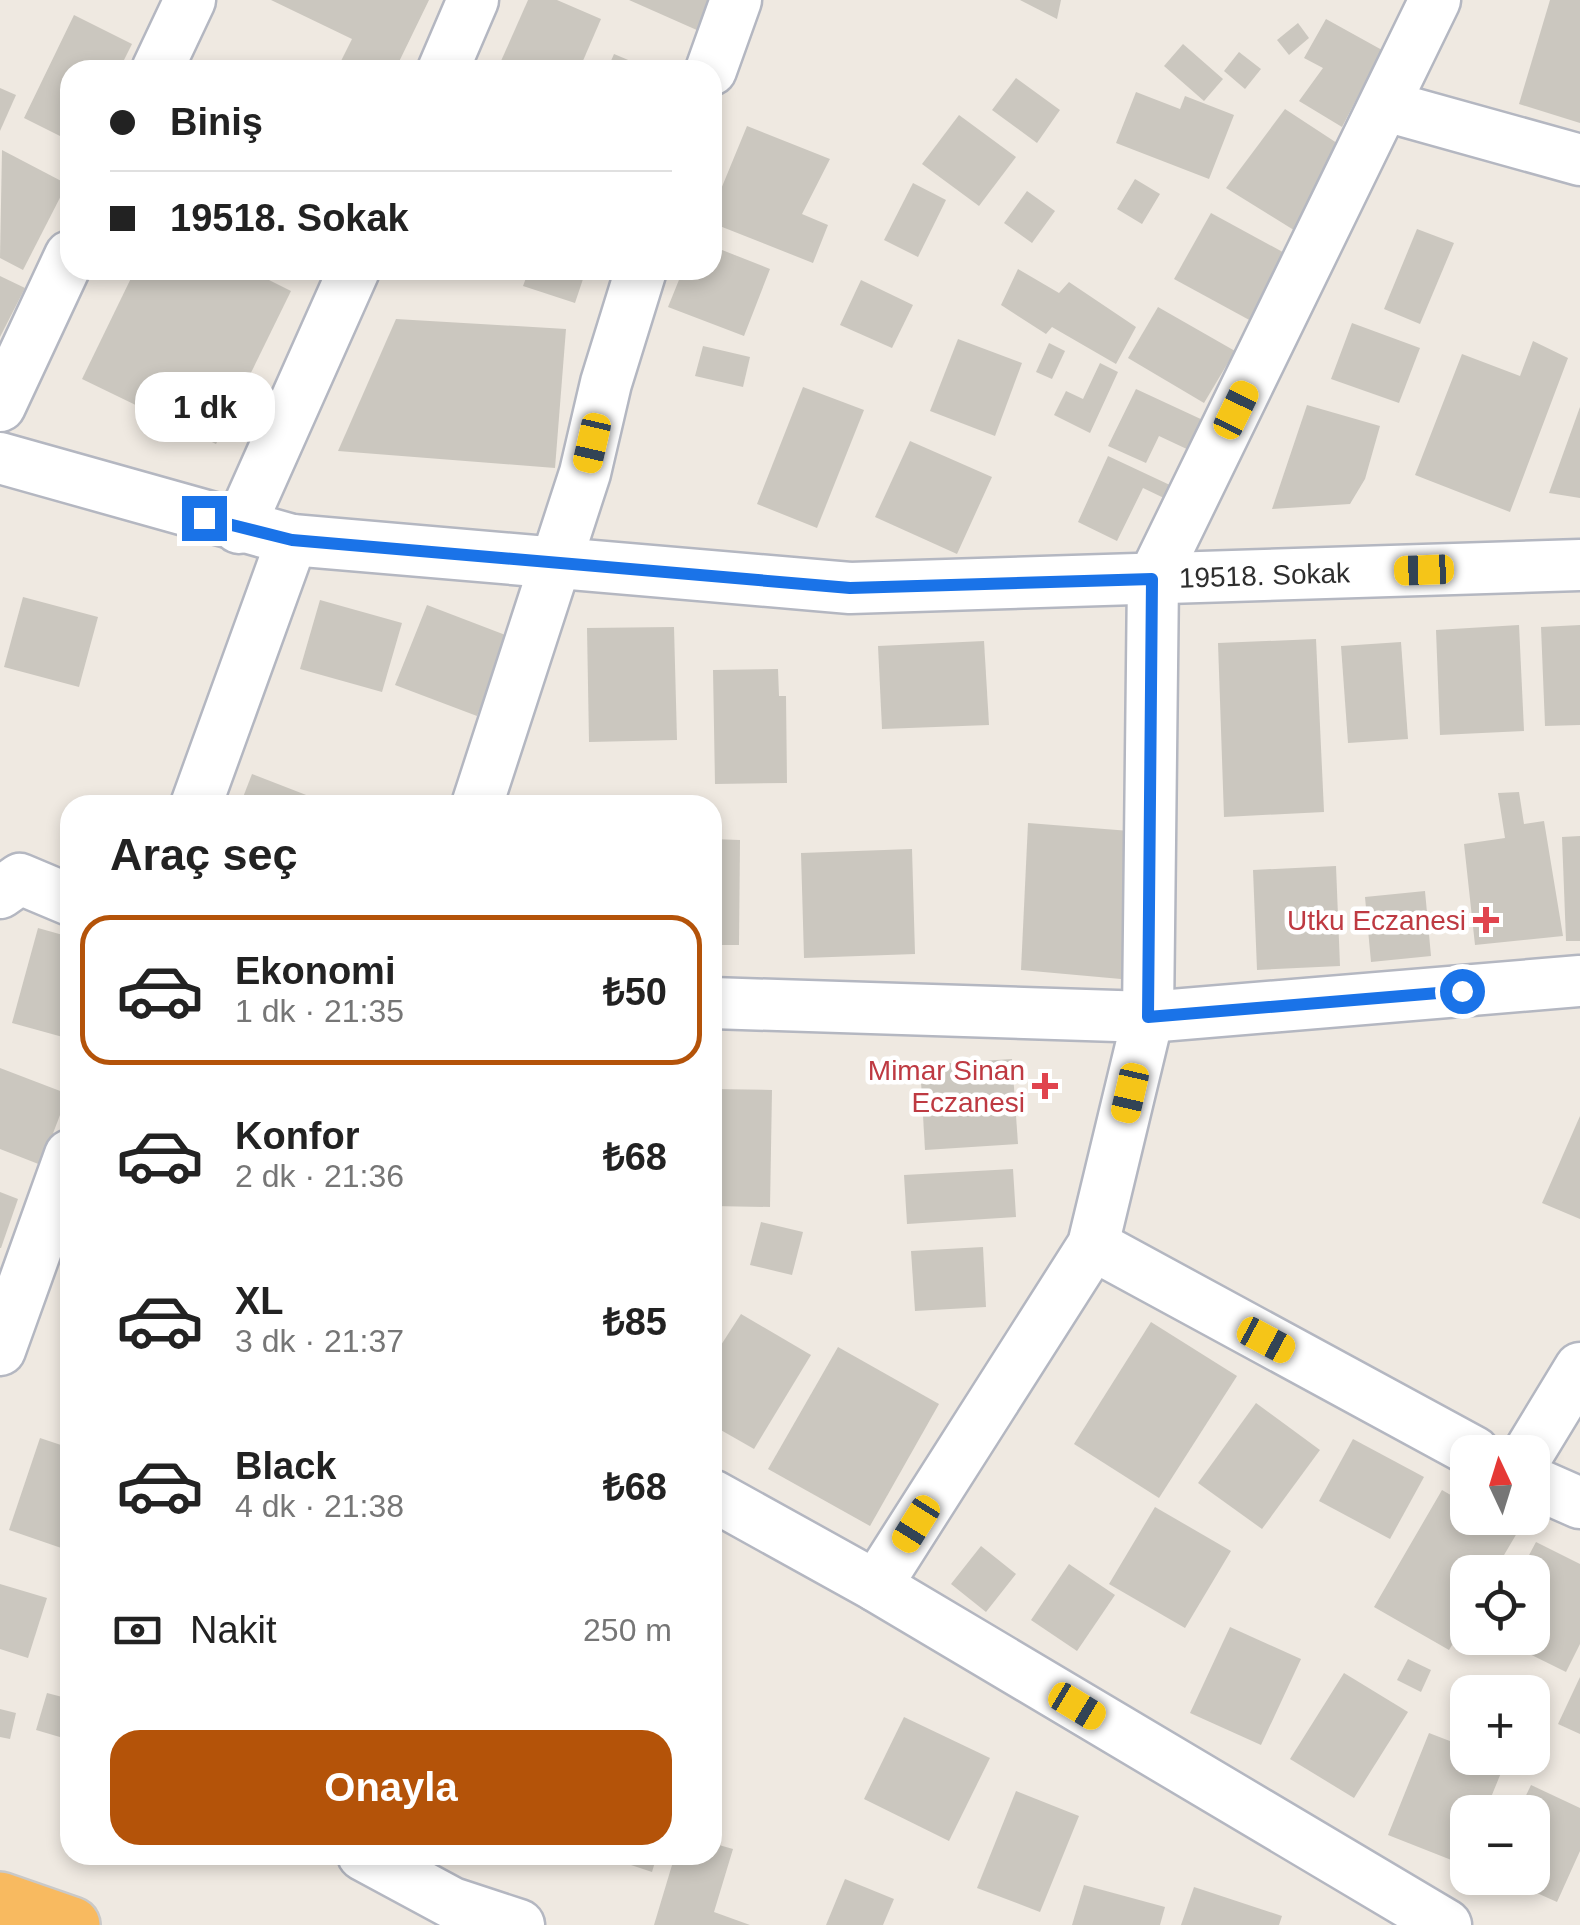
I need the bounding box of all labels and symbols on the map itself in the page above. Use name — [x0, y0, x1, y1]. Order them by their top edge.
callout: 1 dk — [134, 373, 274, 443]
car — [1209, 376, 1263, 444]
car — [571, 410, 613, 476]
route end — [182, 496, 227, 541]
car — [1393, 554, 1455, 586]
street label: 19518. Sokak — [1178, 557, 1352, 593]
place label: Utku Eczanesi — [1287, 905, 1466, 936]
marker: Utku Eczanesi — [1475, 909, 1497, 931]
route start — [1440, 969, 1485, 1014]
place label: Mimar Sinan Eczanesi — [868, 1055, 1025, 1118]
car — [1109, 1060, 1151, 1126]
marker: Mimar Sinan Eczanesi — [1034, 1075, 1056, 1097]
car — [1232, 1313, 1300, 1367]
north arrow — [1450, 1435, 1550, 1535]
car — [887, 1491, 945, 1557]
car — [1044, 1678, 1110, 1734]

